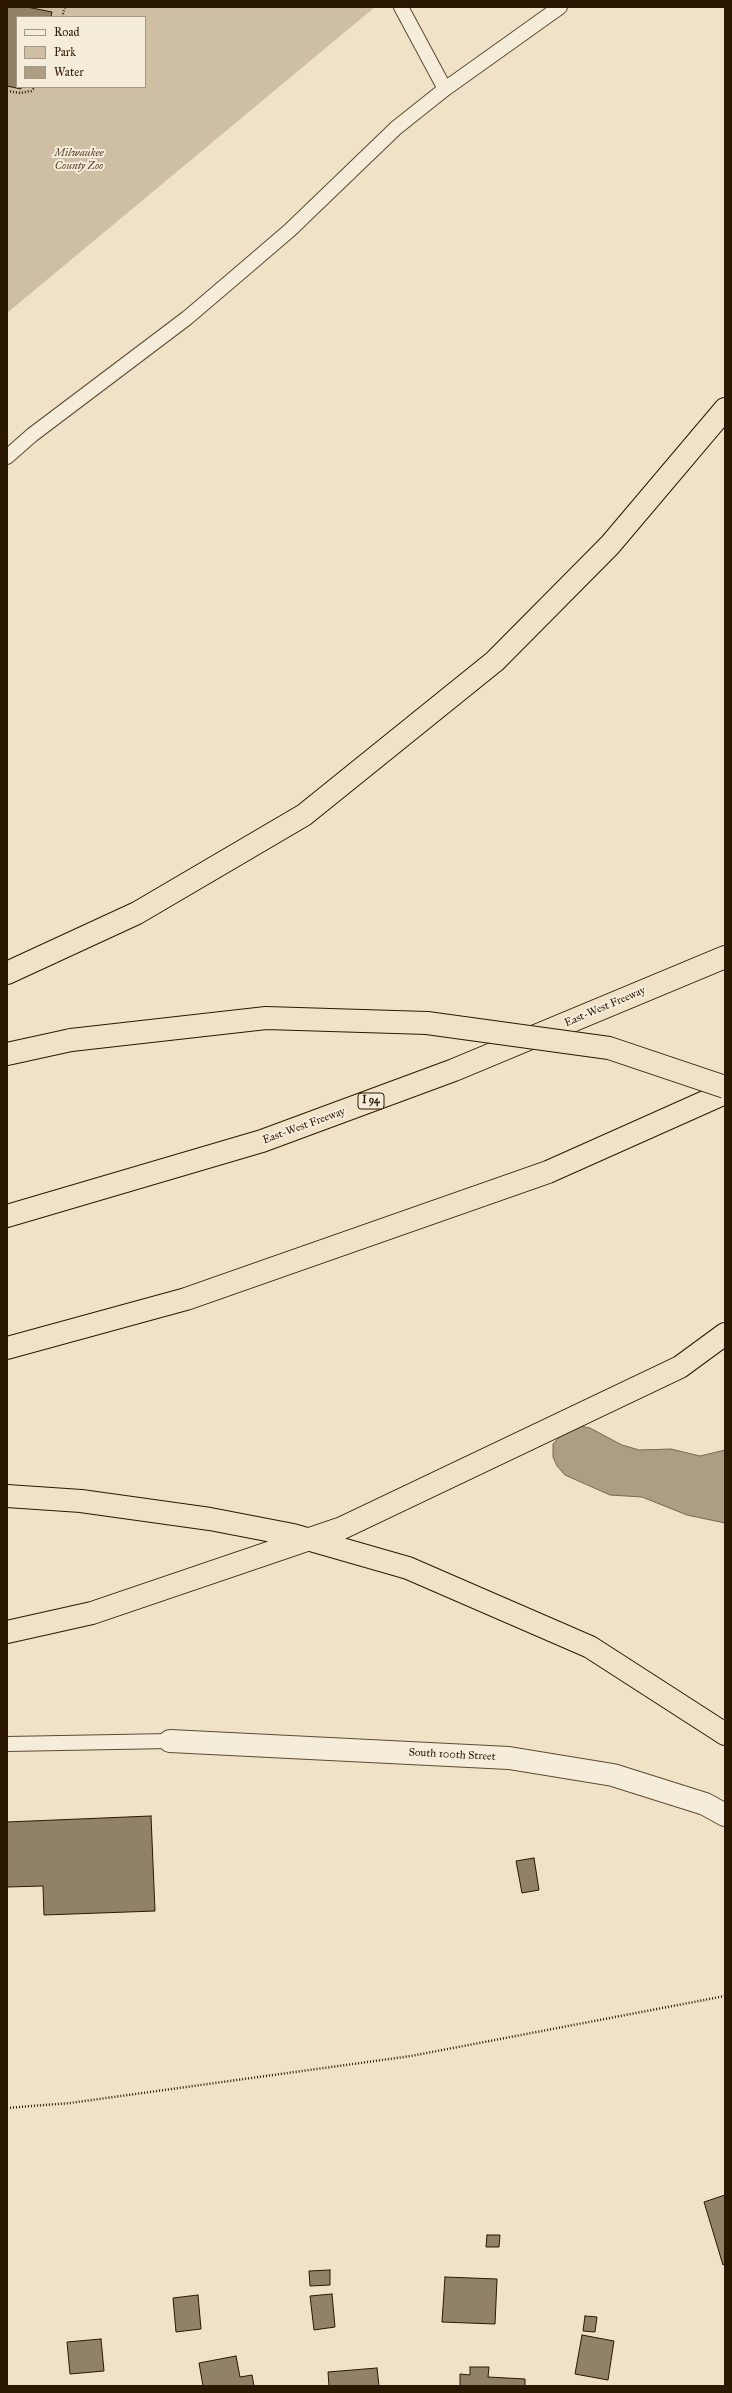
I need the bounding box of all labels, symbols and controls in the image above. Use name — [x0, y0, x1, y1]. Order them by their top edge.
legend — [16, 16, 146, 88]
text: Road — [54, 25, 80, 39]
text: Park — [54, 45, 76, 59]
text: Water — [54, 65, 84, 79]
park label: Milwaukee County Zoo — [54, 146, 104, 172]
street label: East-West Freeway — [562, 984, 648, 1030]
road number: I 94 — [358, 1093, 384, 1109]
street label: East-West Freeway — [261, 1105, 347, 1147]
street label: South 100th Street — [408, 1746, 496, 1764]

